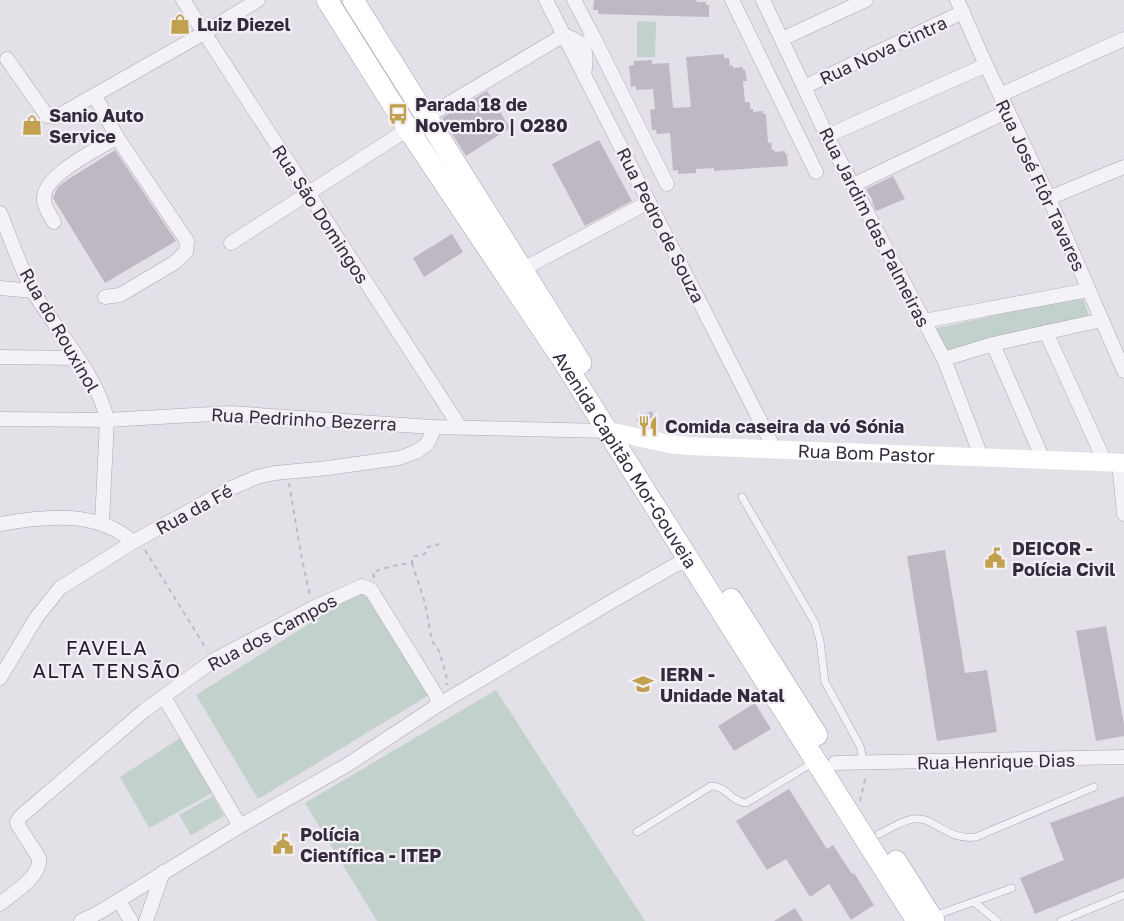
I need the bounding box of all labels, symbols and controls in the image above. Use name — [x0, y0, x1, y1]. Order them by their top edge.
street label: Rua Nova Cintra — [816, 11, 950, 89]
shop icon: Luiz Diezel — [168, 12, 192, 36]
place label: Luiz Diezel — [197, 13, 291, 35]
place label: Parada 18 de Novembro | O280 — [415, 93, 568, 136]
street label: Rua José Flôr Tavares — [991, 96, 1091, 274]
bus stop icon: Parada 18 de Novembro | O280 — [386, 102, 410, 126]
place label: Sanio Auto Service — [49, 104, 144, 147]
shop icon: Sanio Auto Service — [20, 113, 44, 137]
street label: Rua Jardim das Palmeiras — [815, 123, 935, 331]
street label: Rua São Domingos — [268, 140, 374, 288]
street label: Rua Pedro de Souza — [612, 144, 710, 306]
street label: Rua do Rouxinol — [15, 264, 105, 396]
street label: Avenida Capitão Mor-Gouveia — [549, 347, 702, 572]
street label: Rua Pedrinho Bezerra — [211, 403, 397, 435]
restaurant icon: Comida caseira da vó Sónia — [636, 414, 660, 438]
place label: Comida caseira da vó Sónia — [665, 415, 904, 437]
street label: Rua Bom Pastor — [797, 439, 935, 467]
street label: Rua da Fé — [152, 479, 236, 539]
place label: DEICOR - Polícia Civil — [1012, 537, 1115, 580]
public building icon: DEICOR - Polícia Civil — [983, 546, 1007, 570]
street label: Rua dos Campos — [204, 589, 340, 675]
district label: FAVELA ALTA TENSÃO — [32, 635, 182, 682]
place label: IERN - Unidade Natal — [660, 663, 784, 706]
school or university icon: IERN - Unidade Natal — [631, 672, 655, 696]
street label: Rua Henrique Dias — [917, 749, 1075, 773]
place label: Polícia Científica - ITEP — [300, 823, 441, 866]
public building icon: Polícia Científica - ITEP — [271, 832, 295, 856]

